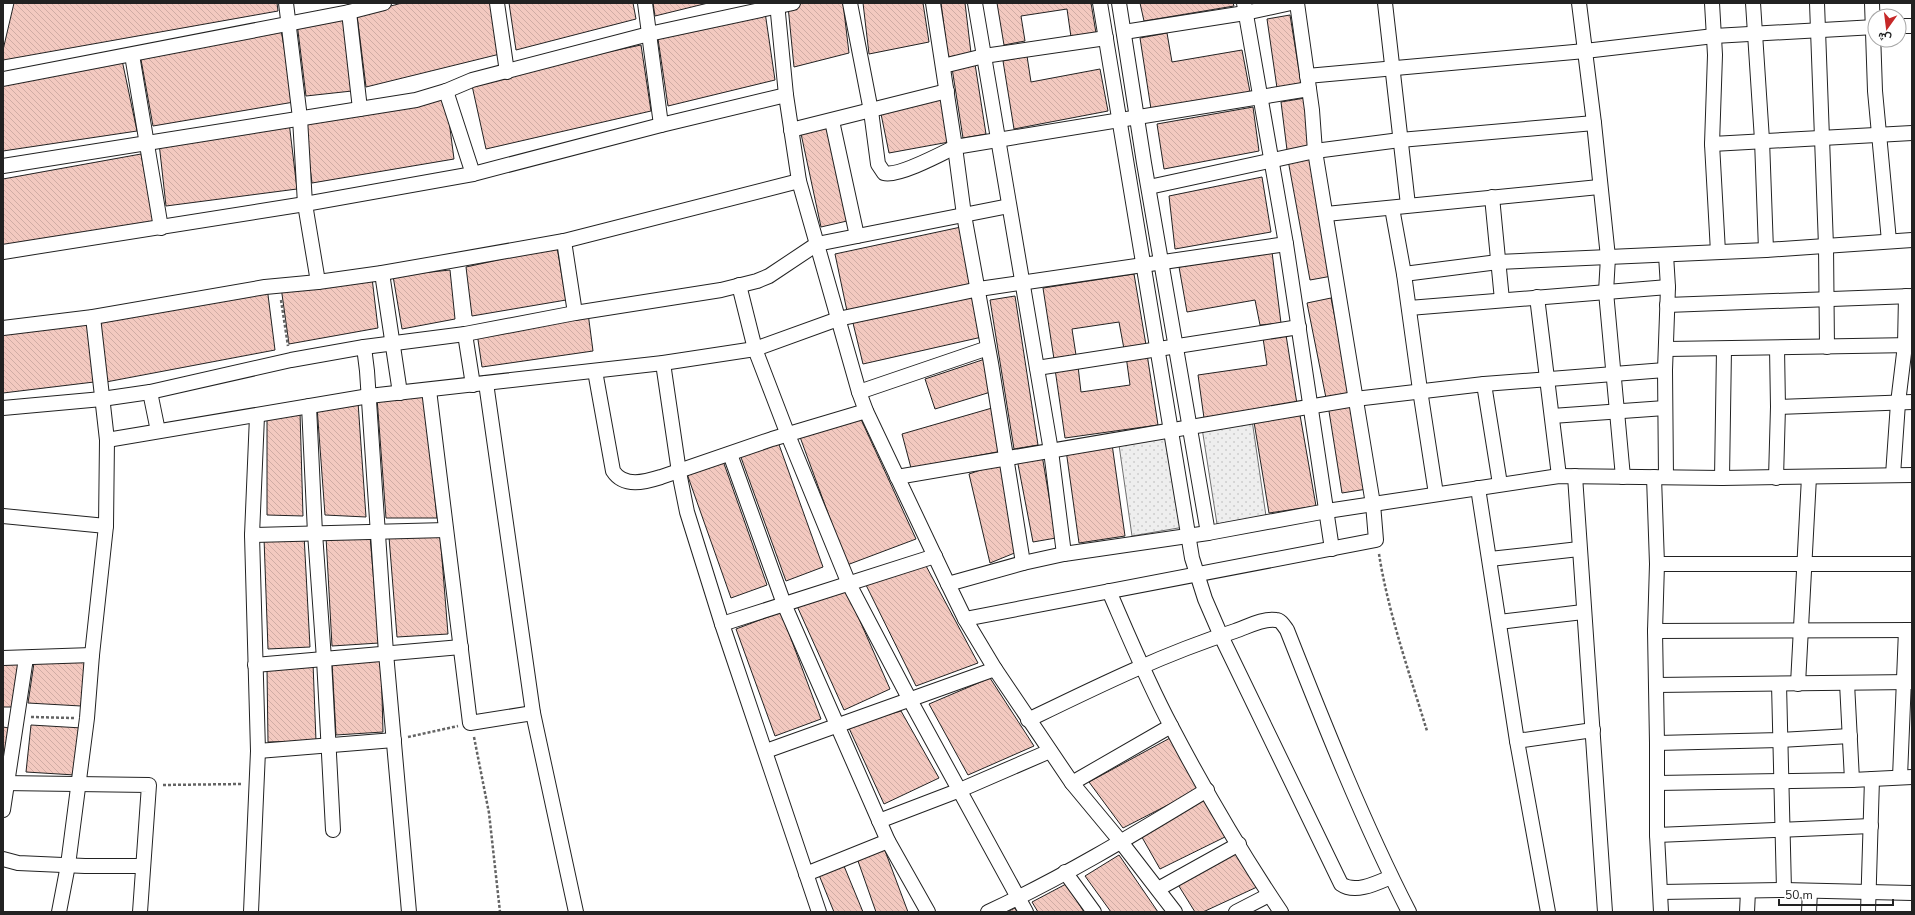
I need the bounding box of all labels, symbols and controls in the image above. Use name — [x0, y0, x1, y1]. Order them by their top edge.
north arrow — [1867, 8, 1907, 48]
text: ش — [1876, 28, 1893, 46]
scale bar — [1779, 881, 1893, 907]
text: 50 m — [1785, 887, 1813, 903]

